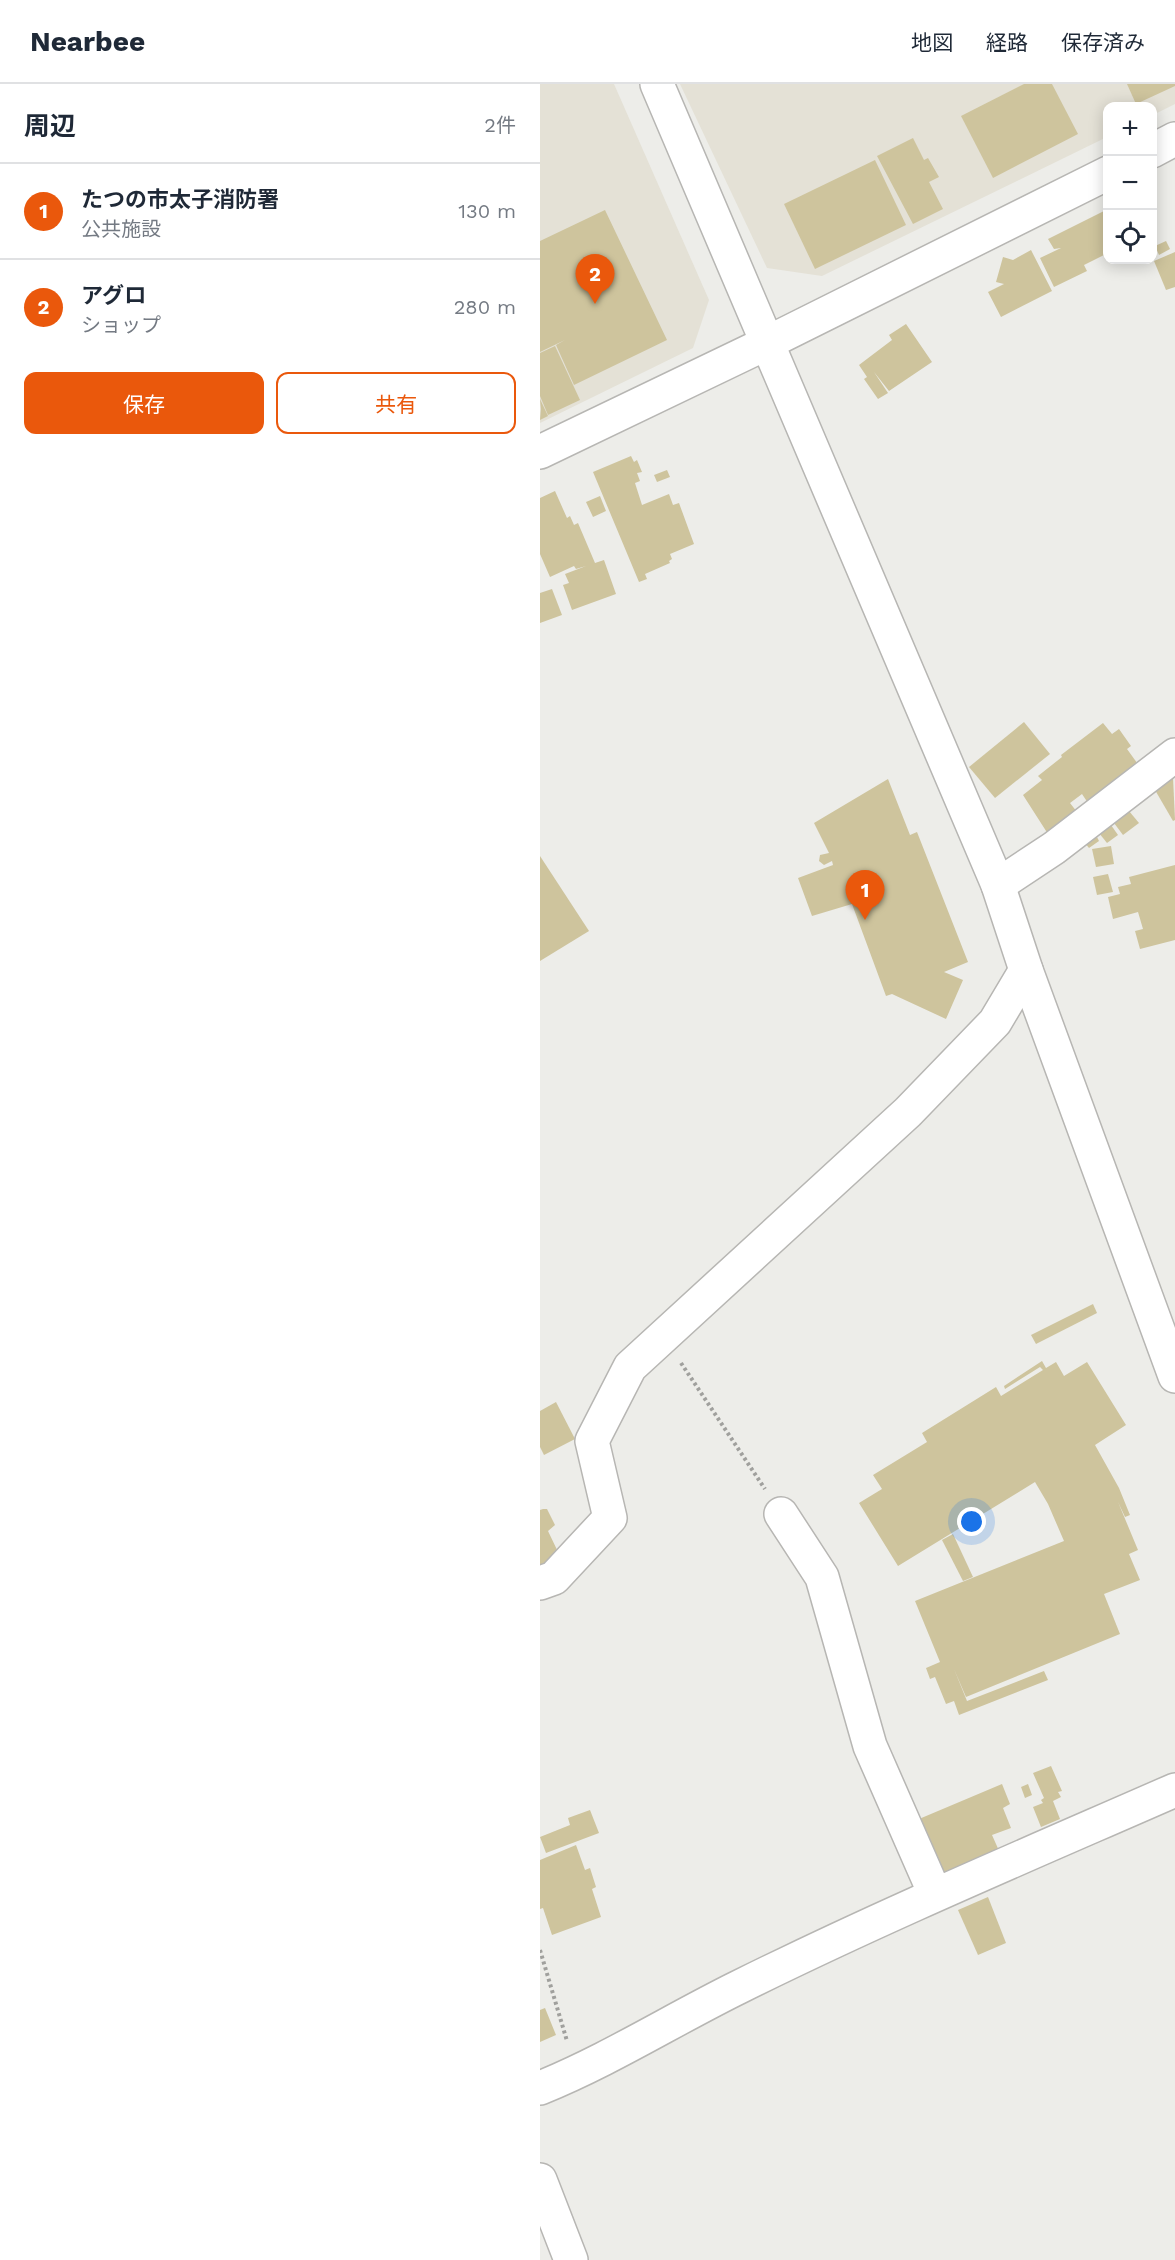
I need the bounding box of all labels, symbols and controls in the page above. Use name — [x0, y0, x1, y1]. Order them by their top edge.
text: Nearbee — [30, 25, 145, 58]
text: 地図 — [911, 30, 953, 55]
text: 経路 — [986, 30, 1028, 55]
text: 保存済み — [1061, 30, 1145, 55]
map controls — [1103, 102, 1157, 264]
button: + — [1103, 102, 1157, 156]
text: 周辺 — [24, 111, 76, 141]
text: 2件 — [484, 113, 516, 137]
button: − — [1103, 156, 1157, 210]
text: たつの市太子消防署 — [81, 187, 279, 212]
text: 1 — [39, 199, 48, 223]
text: 130 m — [458, 199, 516, 223]
button: locate — [1103, 210, 1157, 264]
text: 公共施設 — [81, 217, 161, 241]
pin: 2 — [576, 254, 614, 304]
text: アグロ — [81, 283, 146, 308]
text: 2 — [38, 295, 49, 319]
text: 280 m — [454, 295, 516, 319]
text: ショップ — [81, 313, 161, 337]
button: 保存 — [24, 372, 264, 434]
button: 共有 — [276, 372, 516, 434]
pin: 1 — [846, 870, 884, 920]
your location — [957, 1507, 986, 1536]

